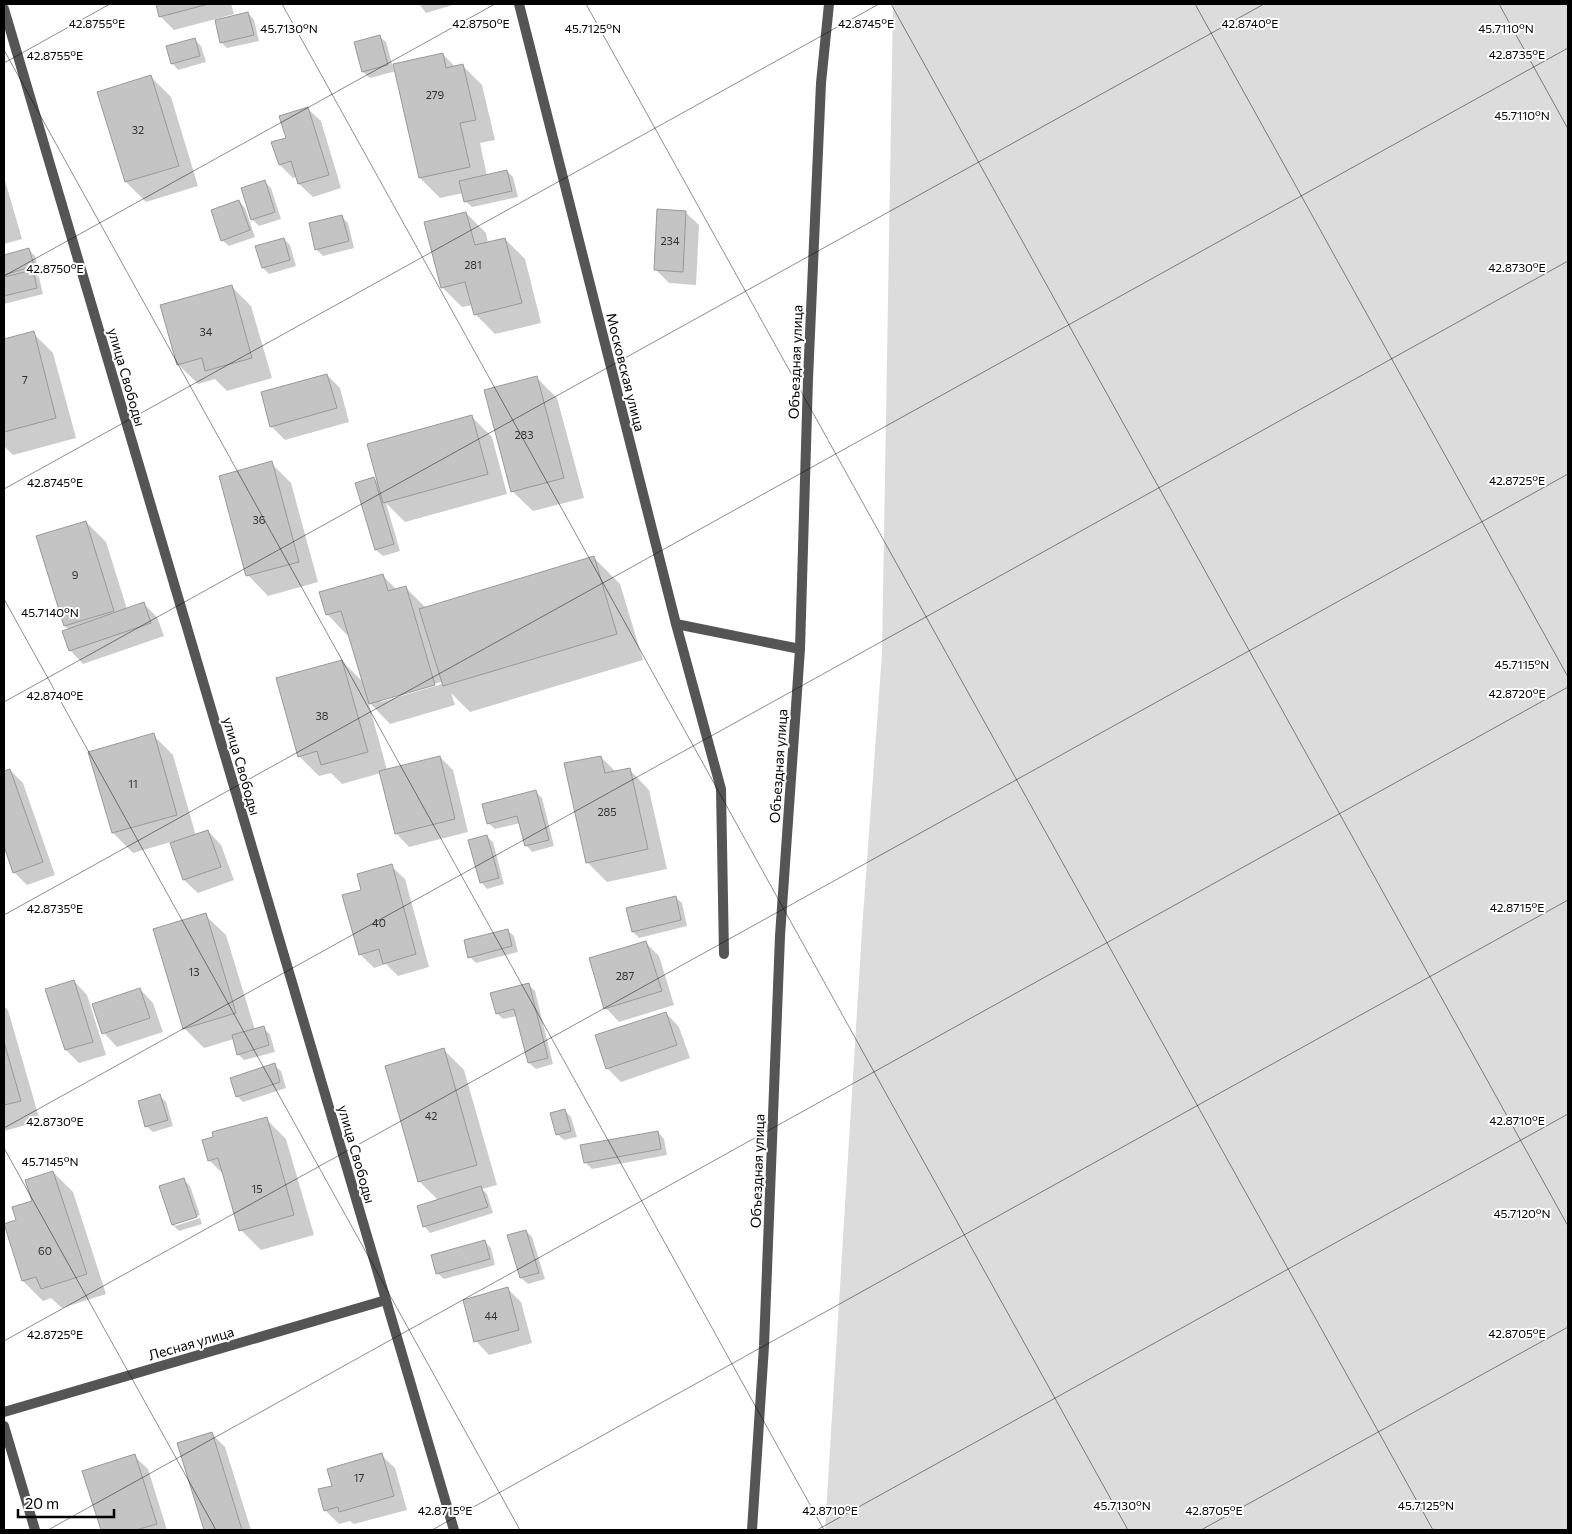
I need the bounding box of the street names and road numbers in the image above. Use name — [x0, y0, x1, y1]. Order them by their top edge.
street label: Объездная улица — [785, 305, 805, 419]
street label: Московская улица — [603, 311, 649, 433]
street label: улица Свободы — [105, 326, 149, 428]
street label: Объездная улица — [766, 708, 790, 824]
street label: улица Свободы — [220, 715, 264, 817]
street label: улица Свободы — [335, 1103, 379, 1205]
street label: Объездная улица — [747, 1114, 767, 1228]
street label: Лесная улица — [146, 1323, 236, 1363]

